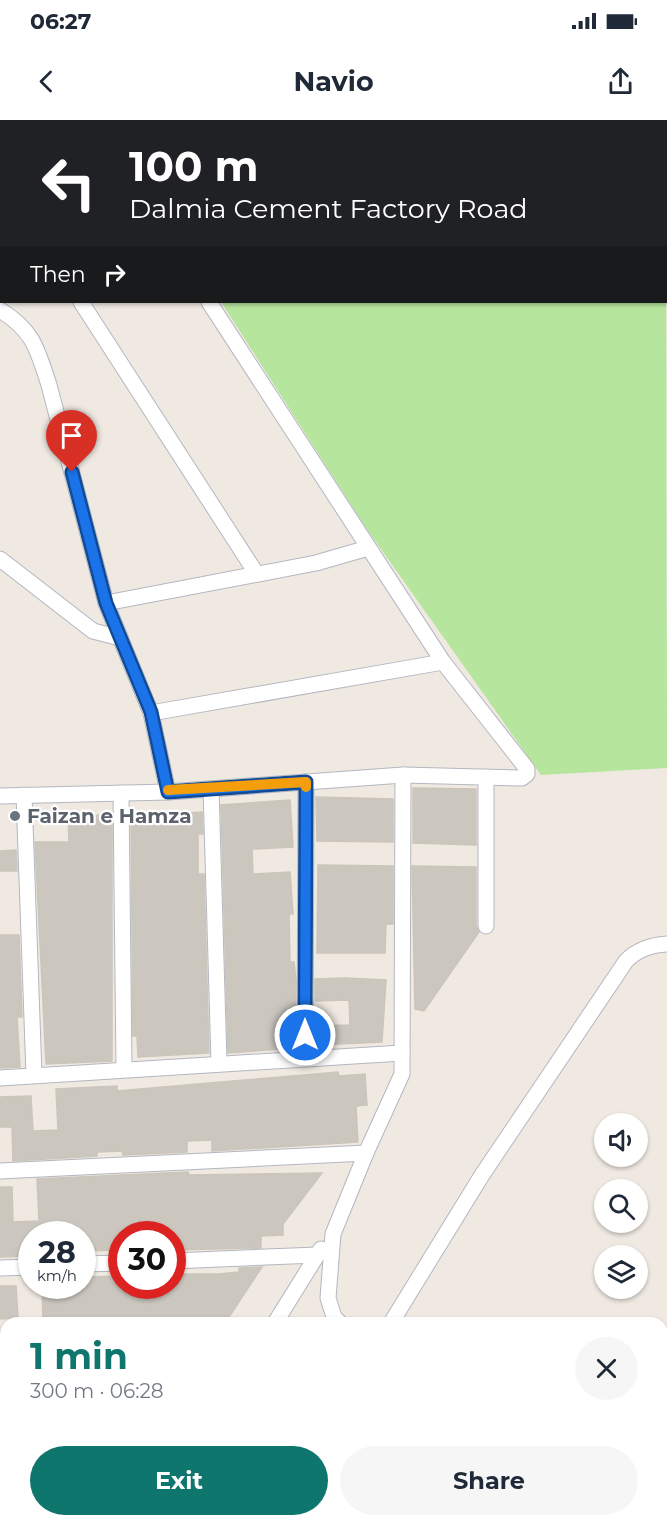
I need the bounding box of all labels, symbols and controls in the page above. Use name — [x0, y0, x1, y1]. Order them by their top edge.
text: 06:27 — [30, 8, 91, 35]
icon: back — [30, 65, 63, 98]
text: Navio — [293, 65, 374, 98]
icon: share — [604, 65, 637, 98]
text: 100 m — [129, 140, 258, 192]
icon: left — [30, 144, 108, 222]
text: Dalmia Cement Factory Road — [129, 192, 528, 225]
icon: right — [98, 258, 131, 291]
text: Then — [30, 261, 86, 288]
pin — [46, 410, 97, 472]
icon: arrive — [55, 419, 88, 452]
place label: Faizan e Hamza — [27, 804, 191, 828]
marker: Faizan e Hamza — [8, 809, 22, 823]
position arrow — [273, 1003, 337, 1067]
map controls — [594, 1113, 648, 1299]
button: sound — [594, 1113, 648, 1167]
button: search — [594, 1179, 648, 1233]
speed limit sign: 30 — [108, 1221, 186, 1299]
text: 28 — [38, 1234, 76, 1271]
button: layers — [594, 1245, 648, 1299]
text: km/h — [37, 1266, 77, 1285]
text: 1 min — [30, 1334, 128, 1378]
button: close — [575, 1337, 638, 1400]
text: 300 m · 06:28 — [30, 1379, 164, 1403]
button: Exit — [30, 1446, 328, 1515]
button: Share — [340, 1446, 638, 1515]

